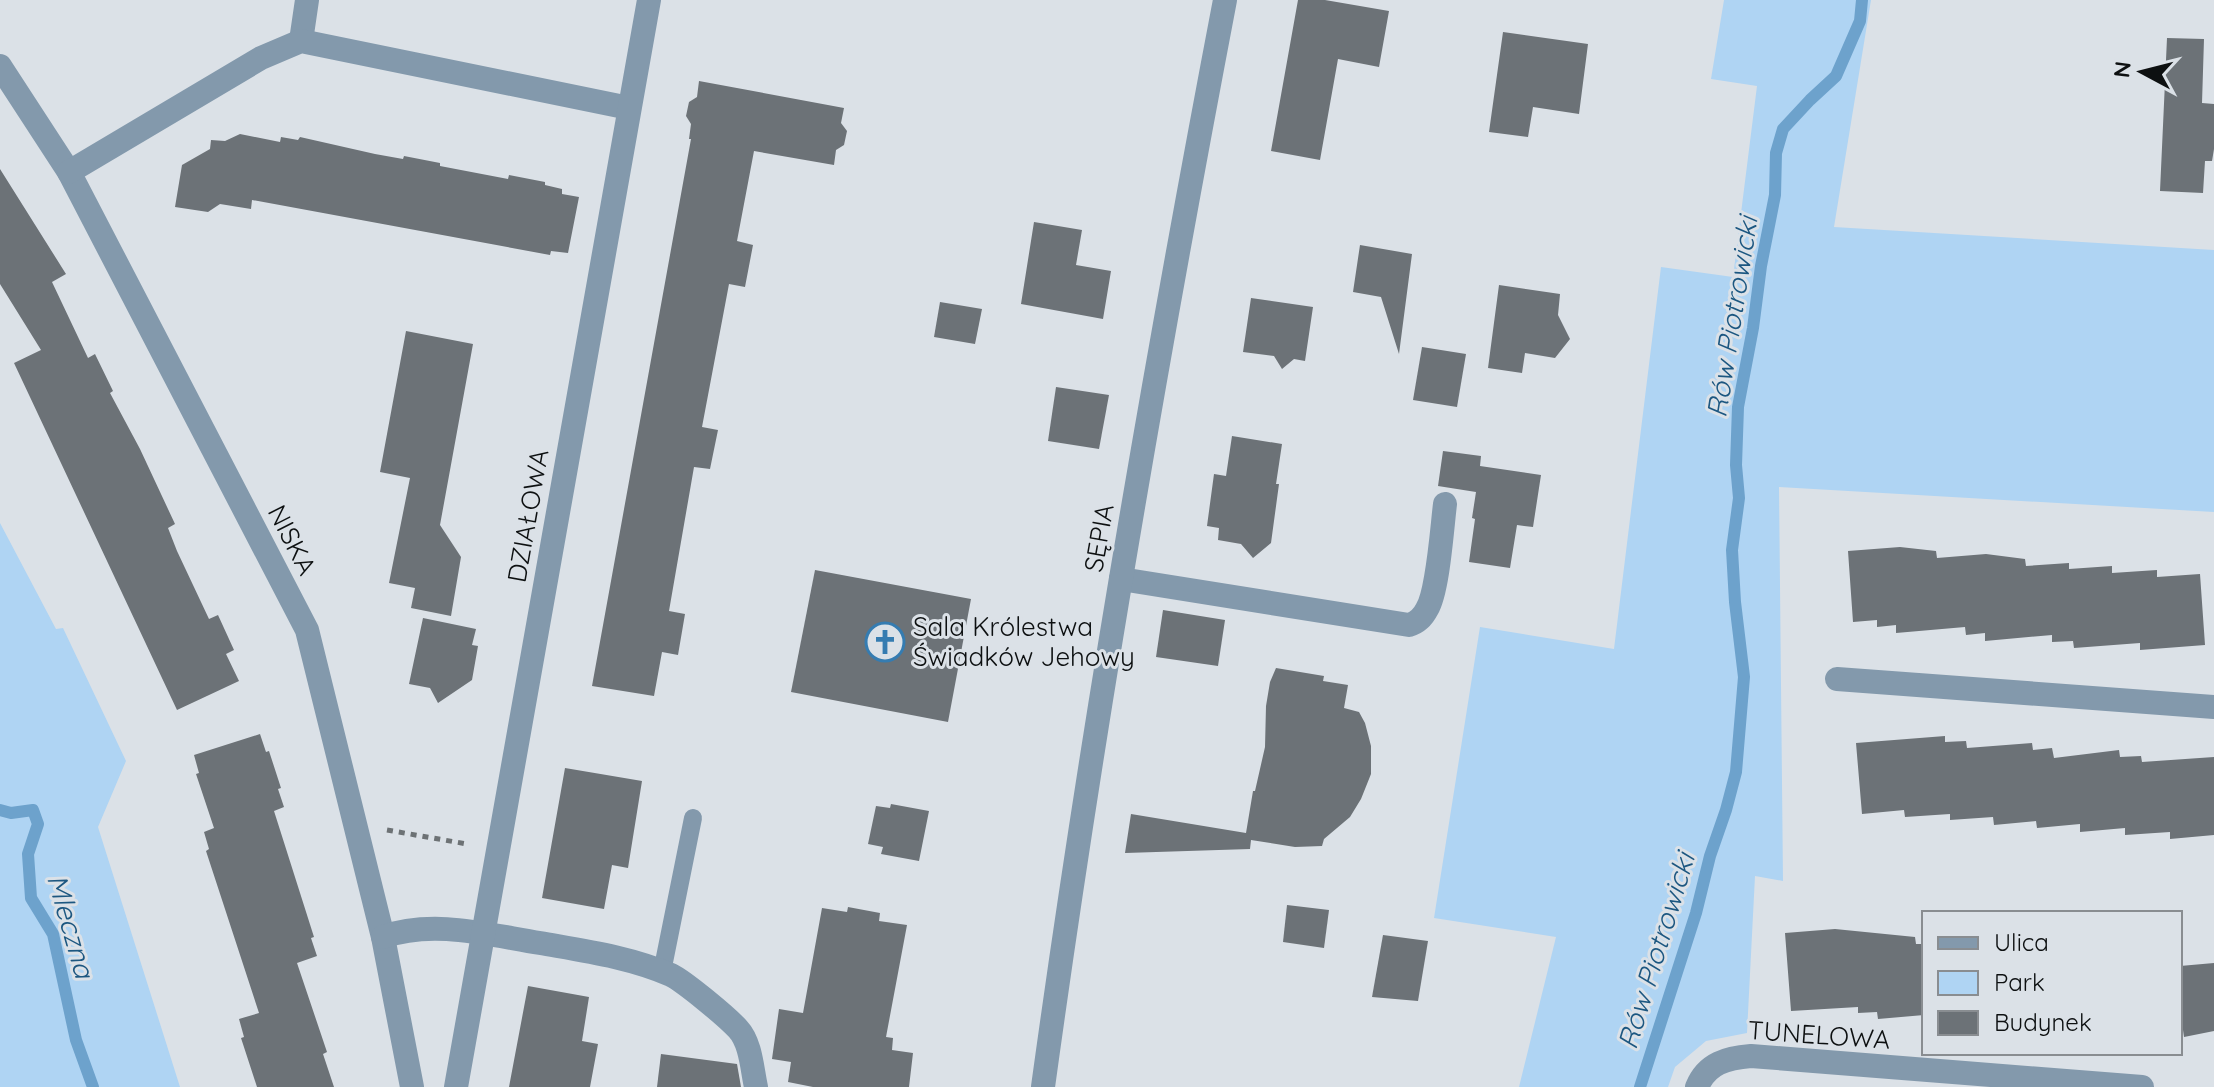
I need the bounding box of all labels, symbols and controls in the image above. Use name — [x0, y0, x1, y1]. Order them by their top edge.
north arrow — [2102, 32, 2182, 112]
text: N — [2107, 60, 2137, 79]
water label: Rów Piotrowicki — [1698, 211, 1765, 420]
street label: DZIAŁOWA — [500, 447, 555, 585]
street label: NISKA — [261, 499, 324, 581]
street label: SĘPIA — [1076, 501, 1121, 575]
place label: Sala Królestwa Świadków Jehowy — [913, 610, 1135, 673]
church icon: Sala Królestwa Świadków Jehowy — [864, 621, 906, 663]
water label: Rów Piotrowicki — [1609, 846, 1703, 1053]
water label: Mleczna — [40, 870, 103, 984]
legend — [1922, 911, 2182, 1055]
text: Ulica — [1994, 927, 2049, 957]
text: Park — [1994, 967, 2045, 997]
text: Budynek — [1994, 1007, 2092, 1037]
street label: TUNELOWA — [1747, 1013, 1892, 1056]

